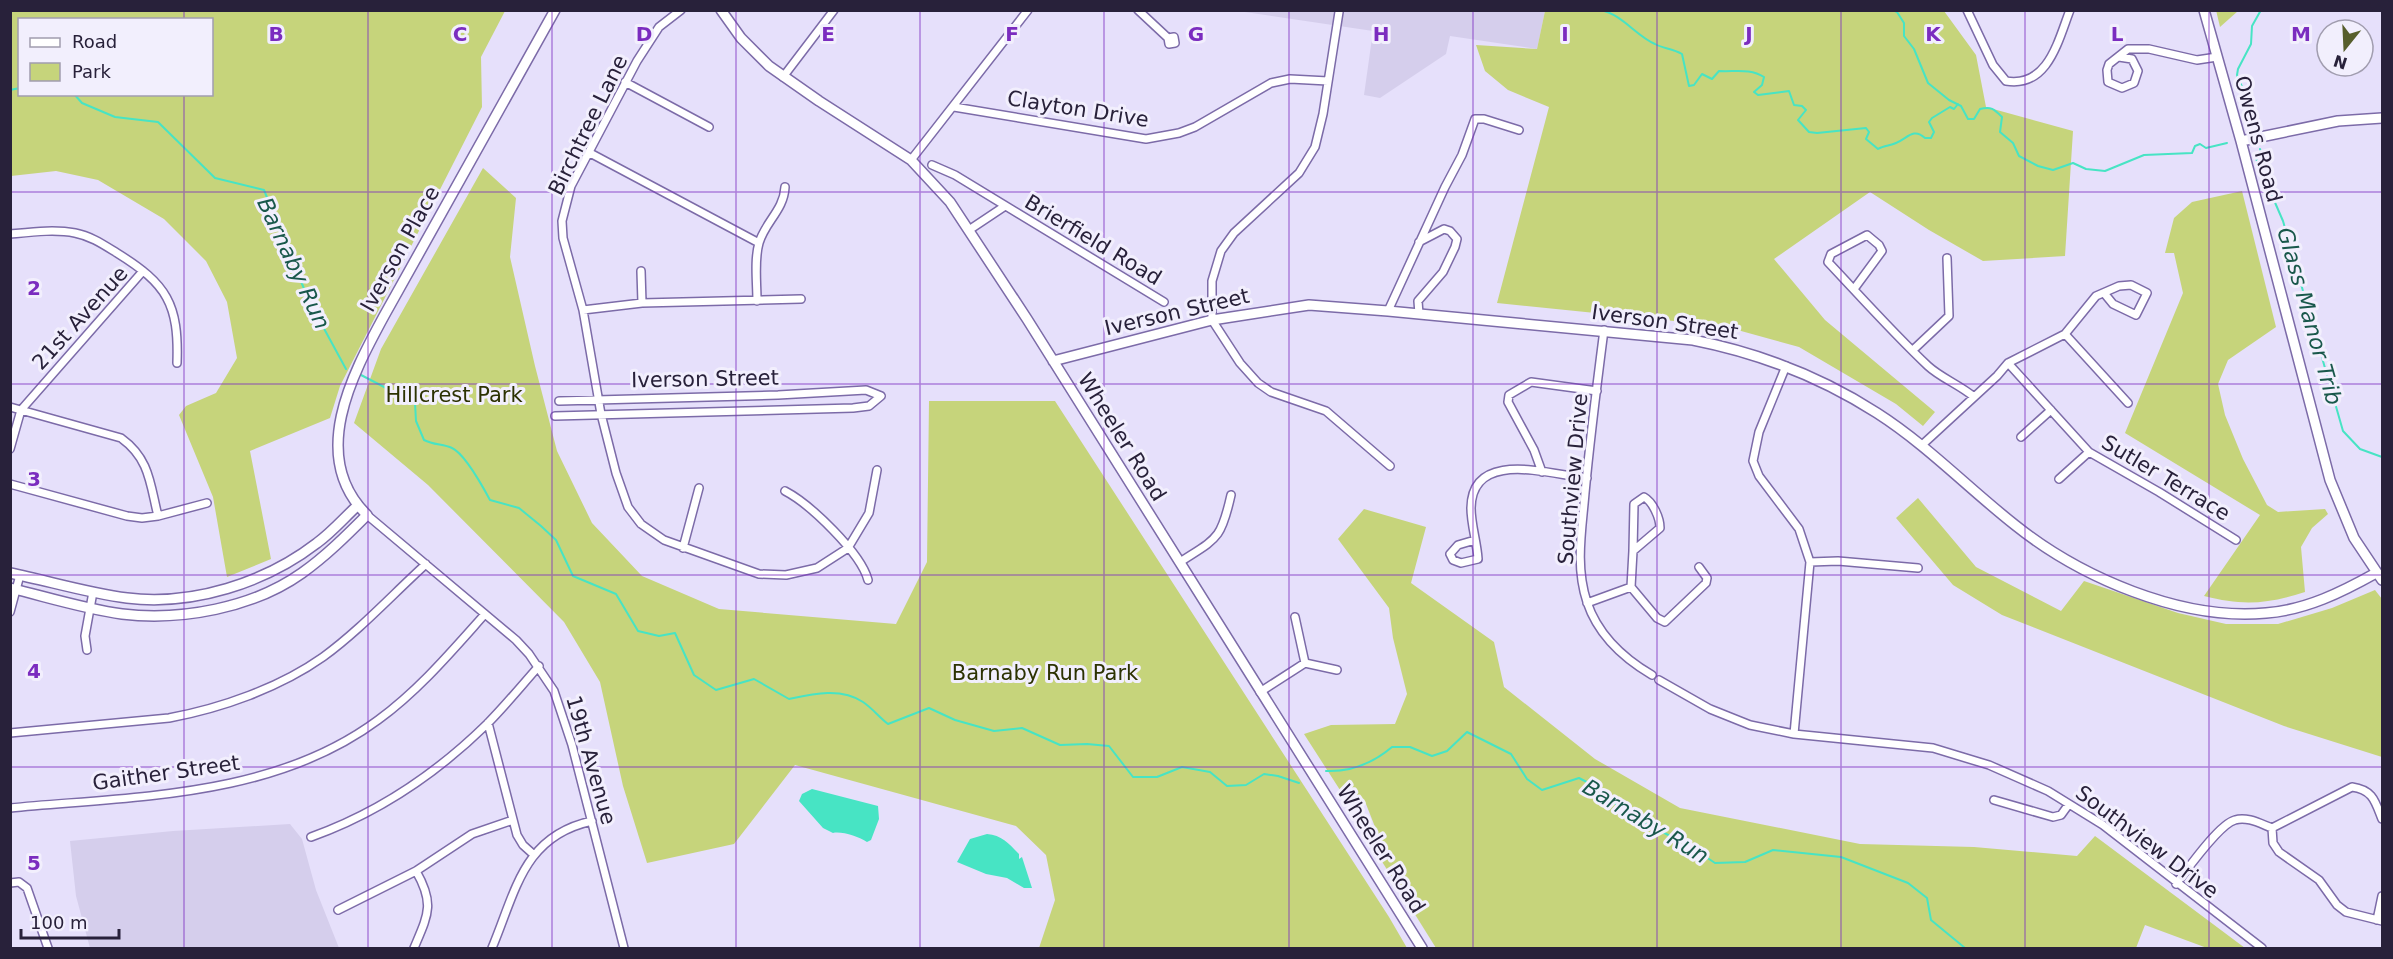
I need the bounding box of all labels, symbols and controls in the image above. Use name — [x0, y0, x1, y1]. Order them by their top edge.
legend — [18, 18, 213, 96]
north arrow — [2315, 18, 2375, 78]
text: B — [268, 22, 284, 46]
text: C — [453, 22, 467, 46]
text: D — [636, 22, 652, 46]
text: E — [821, 22, 835, 46]
text: F — [1005, 22, 1019, 46]
text: G — [1188, 22, 1204, 46]
text: H — [1373, 22, 1389, 46]
text: I — [1561, 22, 1569, 46]
text: J — [1743, 22, 1753, 46]
text: K — [1925, 22, 1942, 46]
text: L — [2111, 22, 2124, 46]
text: M — [2291, 22, 2311, 46]
text: Road — [72, 31, 117, 52]
street label: Birchtree Lane — [544, 51, 632, 199]
text: N — [2331, 51, 2350, 73]
text: Park — [72, 61, 111, 82]
street label: Owens Road — [2230, 73, 2286, 205]
street label: Clayton Drive — [1006, 86, 1150, 132]
street label: Iverson Place — [356, 182, 444, 316]
street label: Brierfield Road — [1020, 190, 1166, 290]
water label: Barnaby Run — [252, 193, 335, 333]
water label: Glass Manor Trib — [2272, 225, 2347, 408]
street label: 21st Avenue — [27, 261, 133, 375]
street label: Iverson Street — [1102, 284, 1252, 340]
street label: Iverson Street — [1590, 300, 1740, 344]
street label: Iverson Street — [631, 366, 779, 392]
street label: Wheeler Road — [1073, 368, 1171, 506]
park label: Hillcrest Park — [385, 383, 523, 407]
street label: Southview Drive — [1554, 392, 1592, 566]
street label: Sutler Terrace — [2098, 430, 2234, 526]
text: 3 — [27, 467, 41, 491]
text: 4 — [27, 659, 41, 683]
park label: Barnaby Run Park — [952, 661, 1139, 685]
street label: 19th Avenue — [561, 693, 621, 827]
street label: Gaither Street — [91, 751, 241, 795]
water label: Barnaby Run — [1578, 774, 1713, 869]
street label: Wheeler Road — [1332, 780, 1430, 918]
street label: Southview Drive — [2071, 781, 2223, 903]
text: 5 — [27, 851, 41, 875]
scale bar — [21, 902, 118, 940]
text: 100 m — [30, 912, 88, 933]

